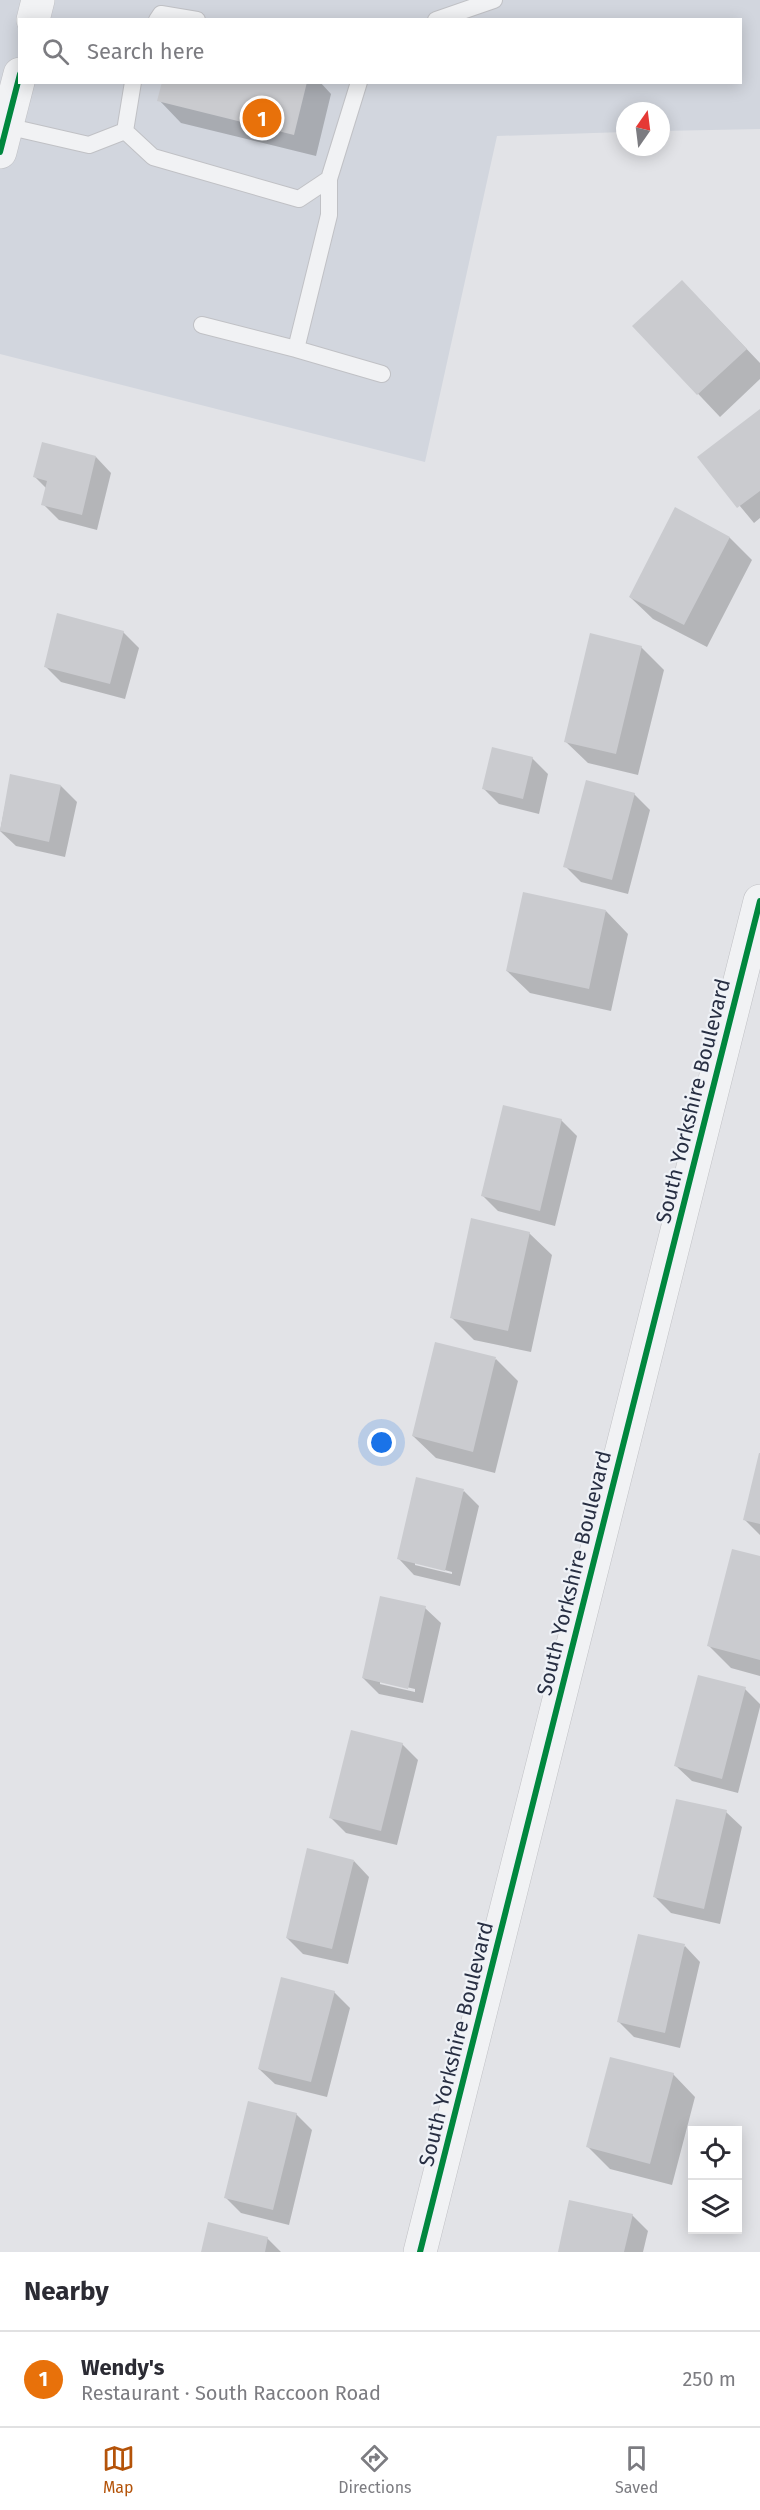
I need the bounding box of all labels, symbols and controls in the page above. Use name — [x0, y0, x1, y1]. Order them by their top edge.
search box — [18, 18, 742, 84]
icon: search — [39, 35, 72, 68]
text: Search here — [87, 38, 205, 65]
pin: 1 — [242, 96, 282, 140]
north arrow — [616, 102, 670, 156]
street label: South Yorkshire Boulevard — [650, 976, 736, 1226]
your location — [367, 1428, 396, 1457]
street label: South Yorkshire Boulevard — [531, 1448, 617, 1698]
street label: South Yorkshire Boulevard — [413, 1919, 499, 2169]
map controls — [688, 2126, 742, 2234]
button: locate — [688, 2126, 742, 2180]
button: layers — [688, 2180, 742, 2234]
text: Nearby — [24, 2276, 109, 2307]
text: Wendy's — [81, 2354, 165, 2381]
text: 1 — [39, 2367, 48, 2391]
text: 250 m — [682, 2367, 736, 2391]
text: Restaurant · South Raccoon Road — [81, 2381, 381, 2405]
tab: Map — [102, 2442, 135, 2497]
tab: Directions — [338, 2442, 412, 2497]
tab: Saved — [615, 2442, 658, 2497]

